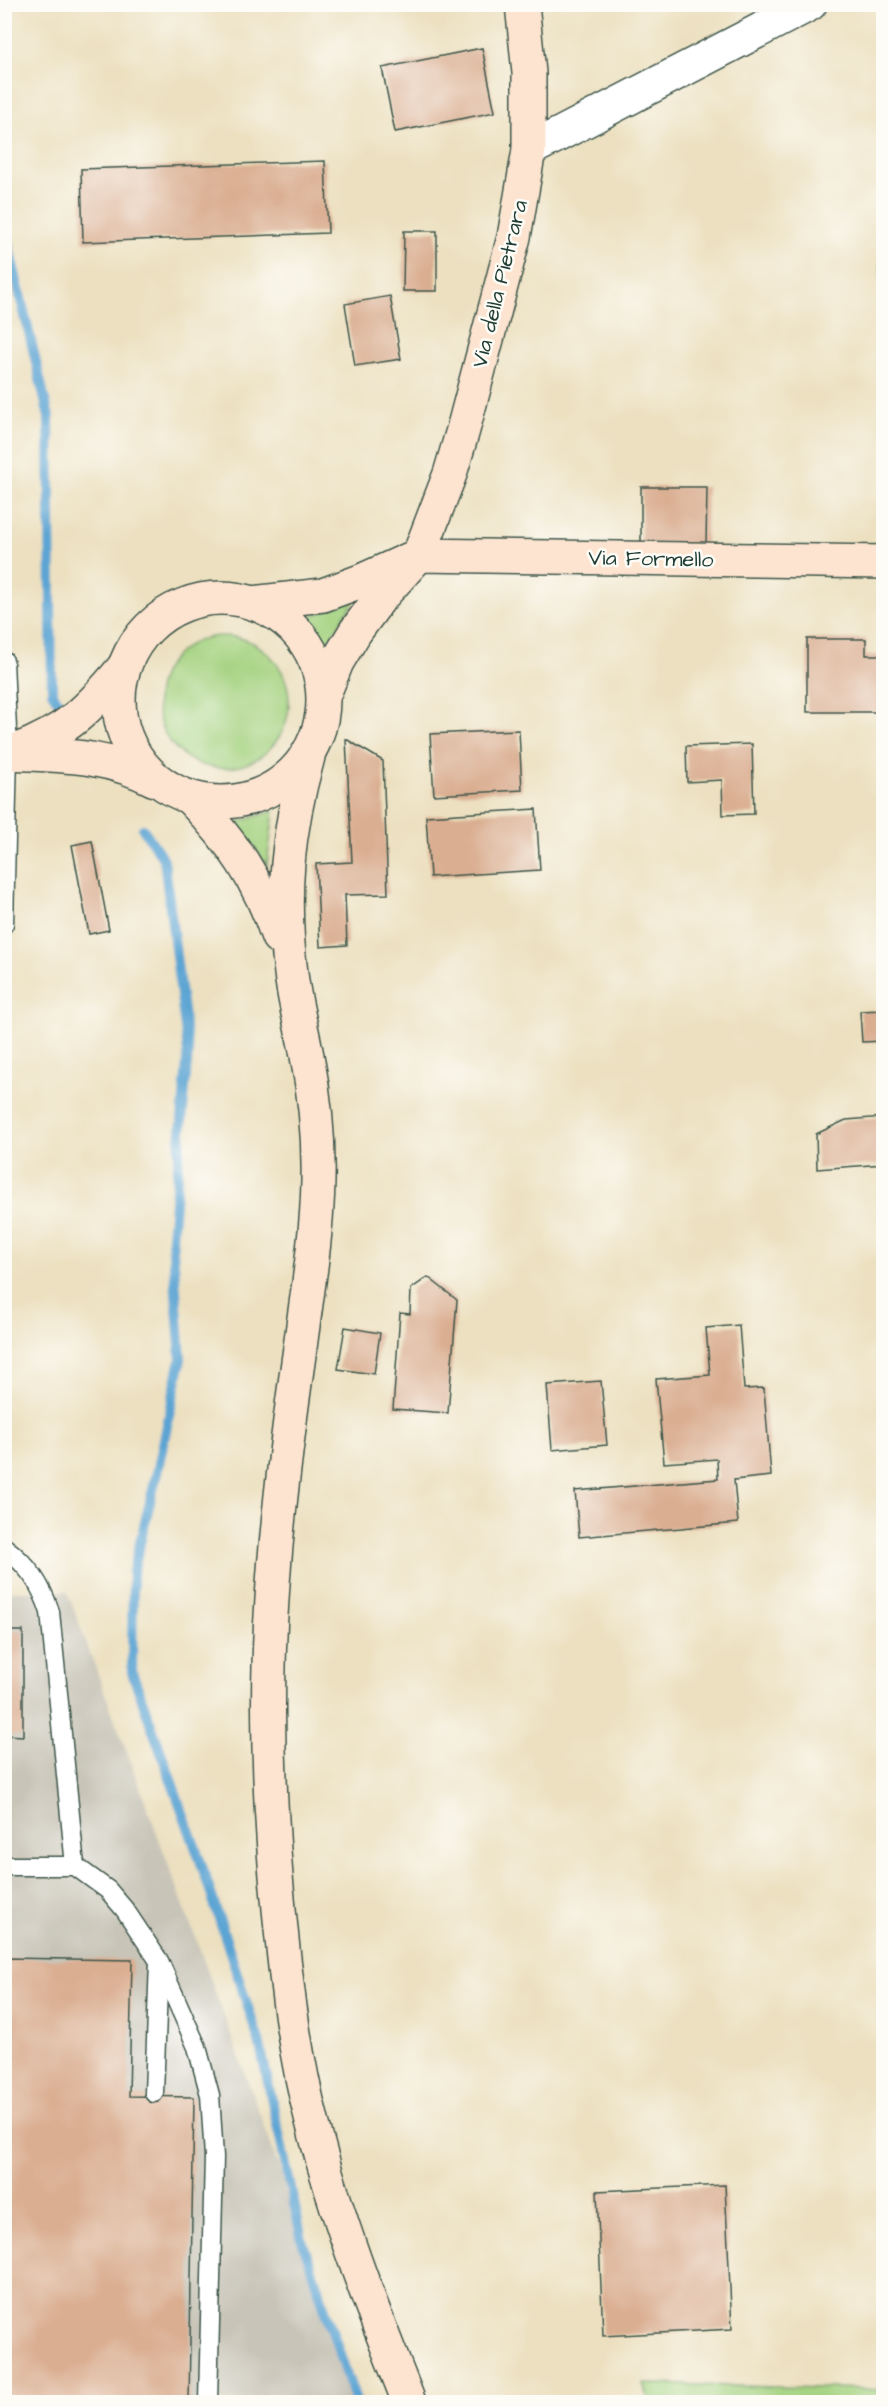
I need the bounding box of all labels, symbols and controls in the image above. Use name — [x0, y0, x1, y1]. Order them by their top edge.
street label: Via della Pietrara — [464, 197, 536, 371]
street label: Via Formello — [588, 542, 714, 576]

